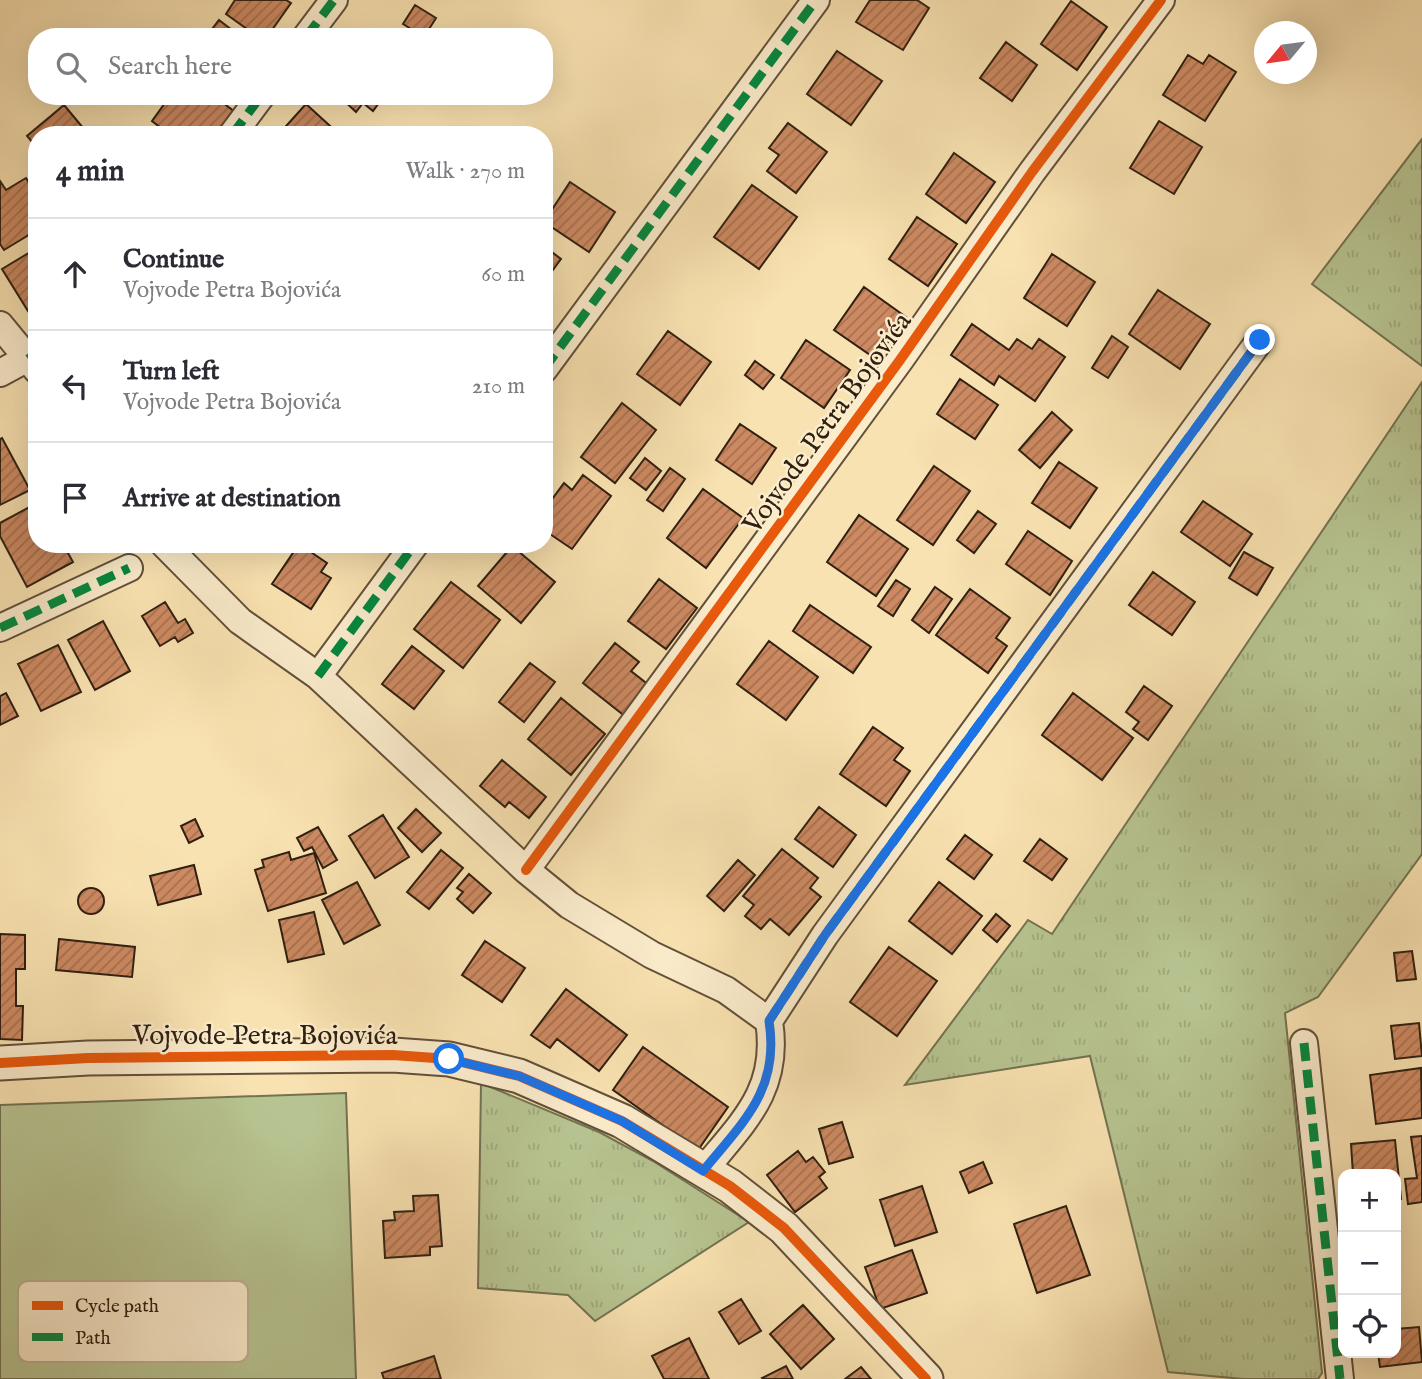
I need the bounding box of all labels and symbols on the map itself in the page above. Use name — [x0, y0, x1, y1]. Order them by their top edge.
north arrow — [1254, 21, 1317, 84]
street label: Vojvode Petra Bojovića — [735, 305, 921, 542]
route end — [1244, 324, 1275, 355]
street label: Vojvode Petra Bojovića — [131, 1019, 399, 1054]
route start — [433, 1043, 464, 1074]
legend — [18, 1281, 248, 1362]
text: Cycle path — [75, 1295, 159, 1319]
text: Path — [75, 1327, 111, 1351]

